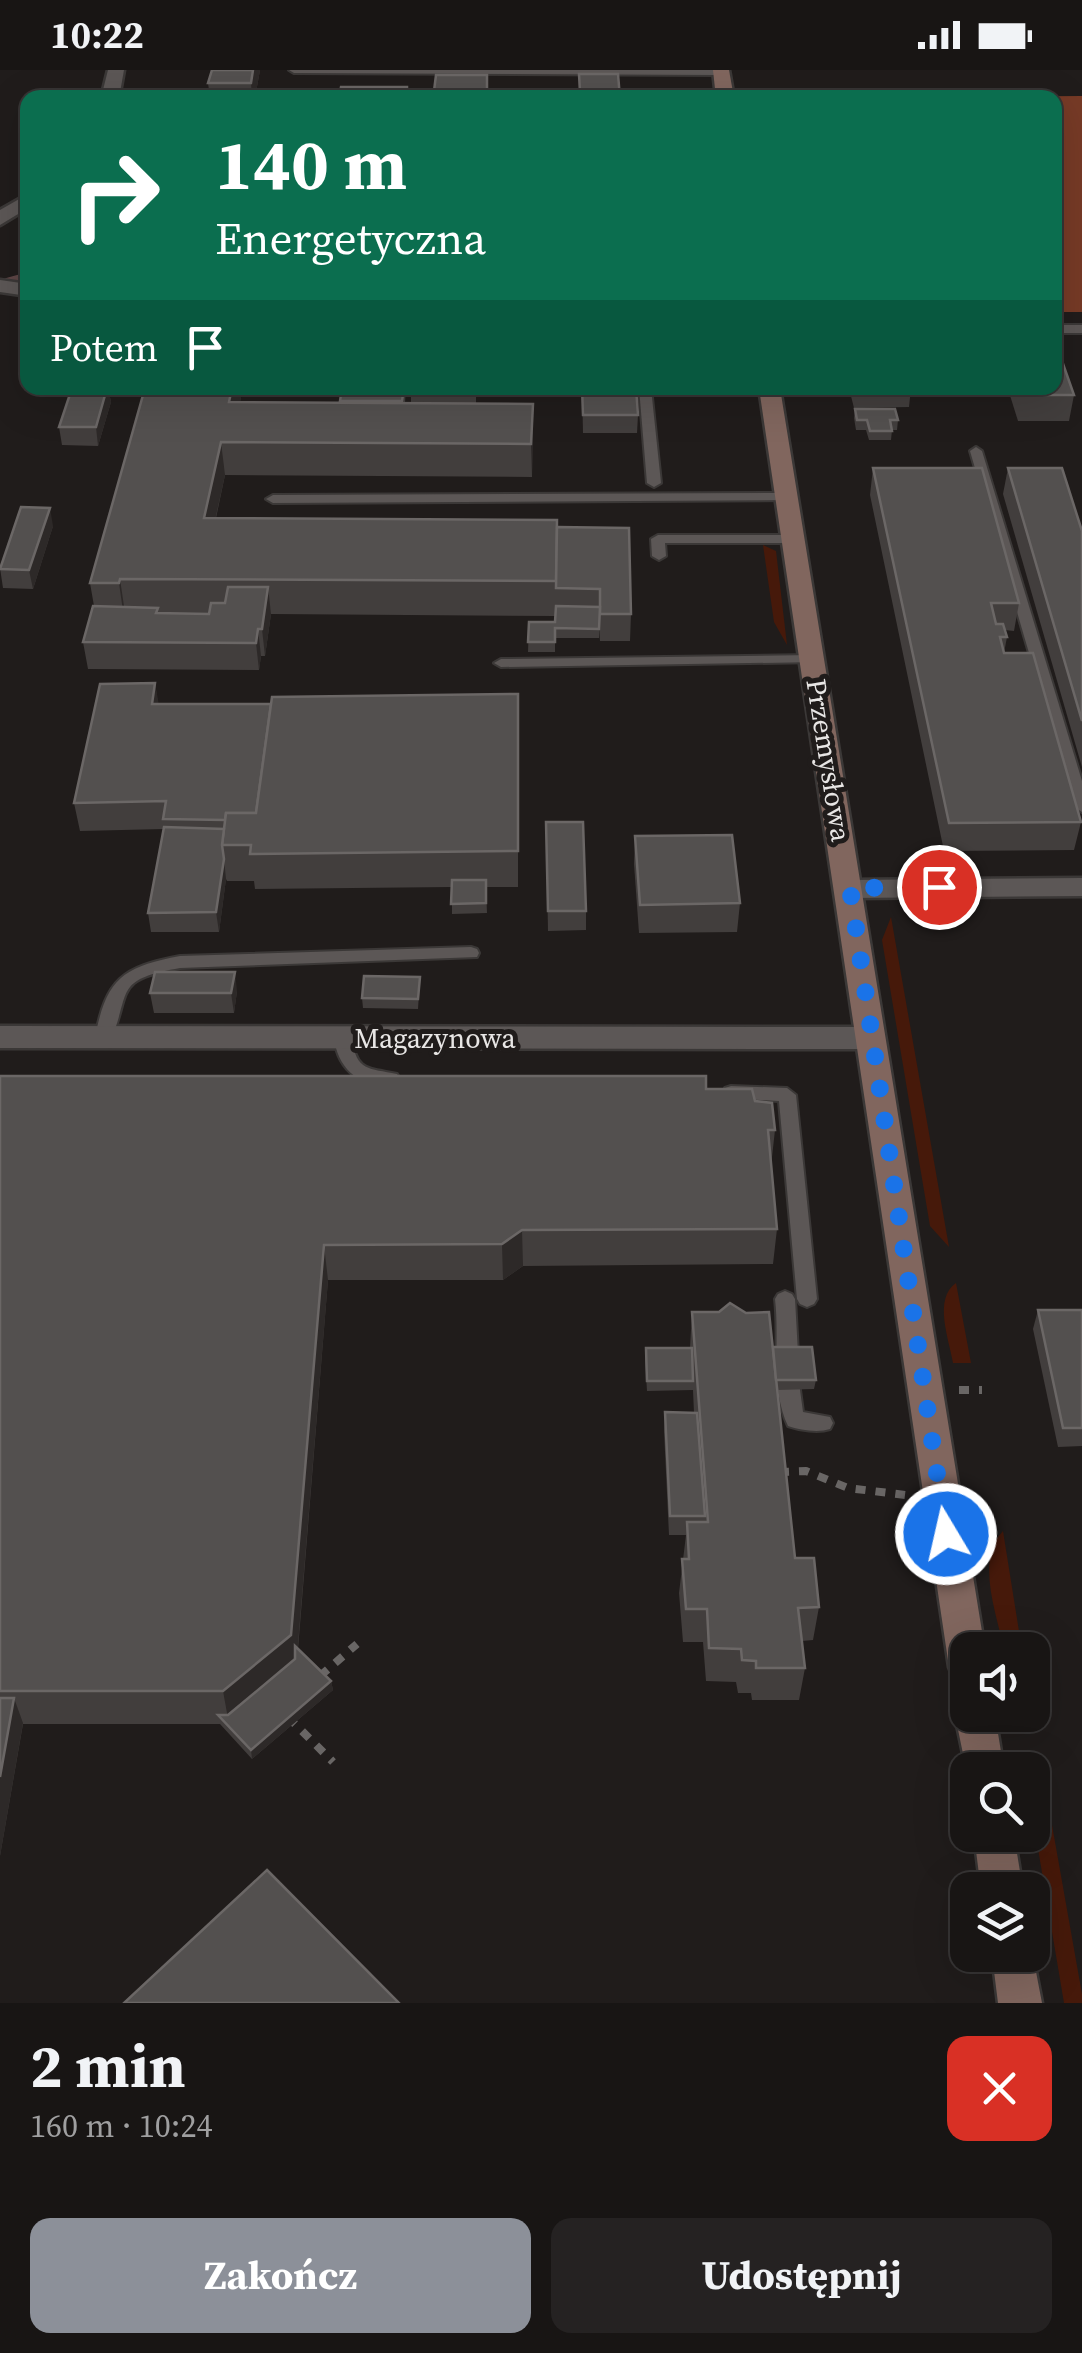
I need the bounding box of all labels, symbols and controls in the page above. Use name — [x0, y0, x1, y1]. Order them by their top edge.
text: 10:22 — [50, 9, 144, 61]
text: 140 m — [215, 116, 407, 212]
icon: right — [50, 130, 180, 260]
text: Energetyczna — [215, 207, 486, 269]
icon: arrive — [178, 320, 233, 375]
text: Potem — [50, 322, 158, 374]
street label: Przemysłowa — [797, 676, 861, 845]
pin — [897, 845, 982, 930]
icon: arrive — [912, 860, 967, 915]
street label: Magazynowa — [354, 1019, 516, 1057]
position arrow — [894, 1482, 998, 1586]
map controls — [950, 1632, 1050, 1972]
button: sound — [950, 1632, 1050, 1732]
button: search — [950, 1752, 1050, 1852]
button: layers — [950, 1872, 1050, 1972]
text: 2 min — [30, 2025, 186, 2107]
button: close — [947, 2036, 1052, 2141]
text: 160 m · 10:24 — [30, 2104, 212, 2148]
button: Zakończ — [30, 2218, 531, 2333]
button: Udostępnij — [551, 2218, 1052, 2333]

